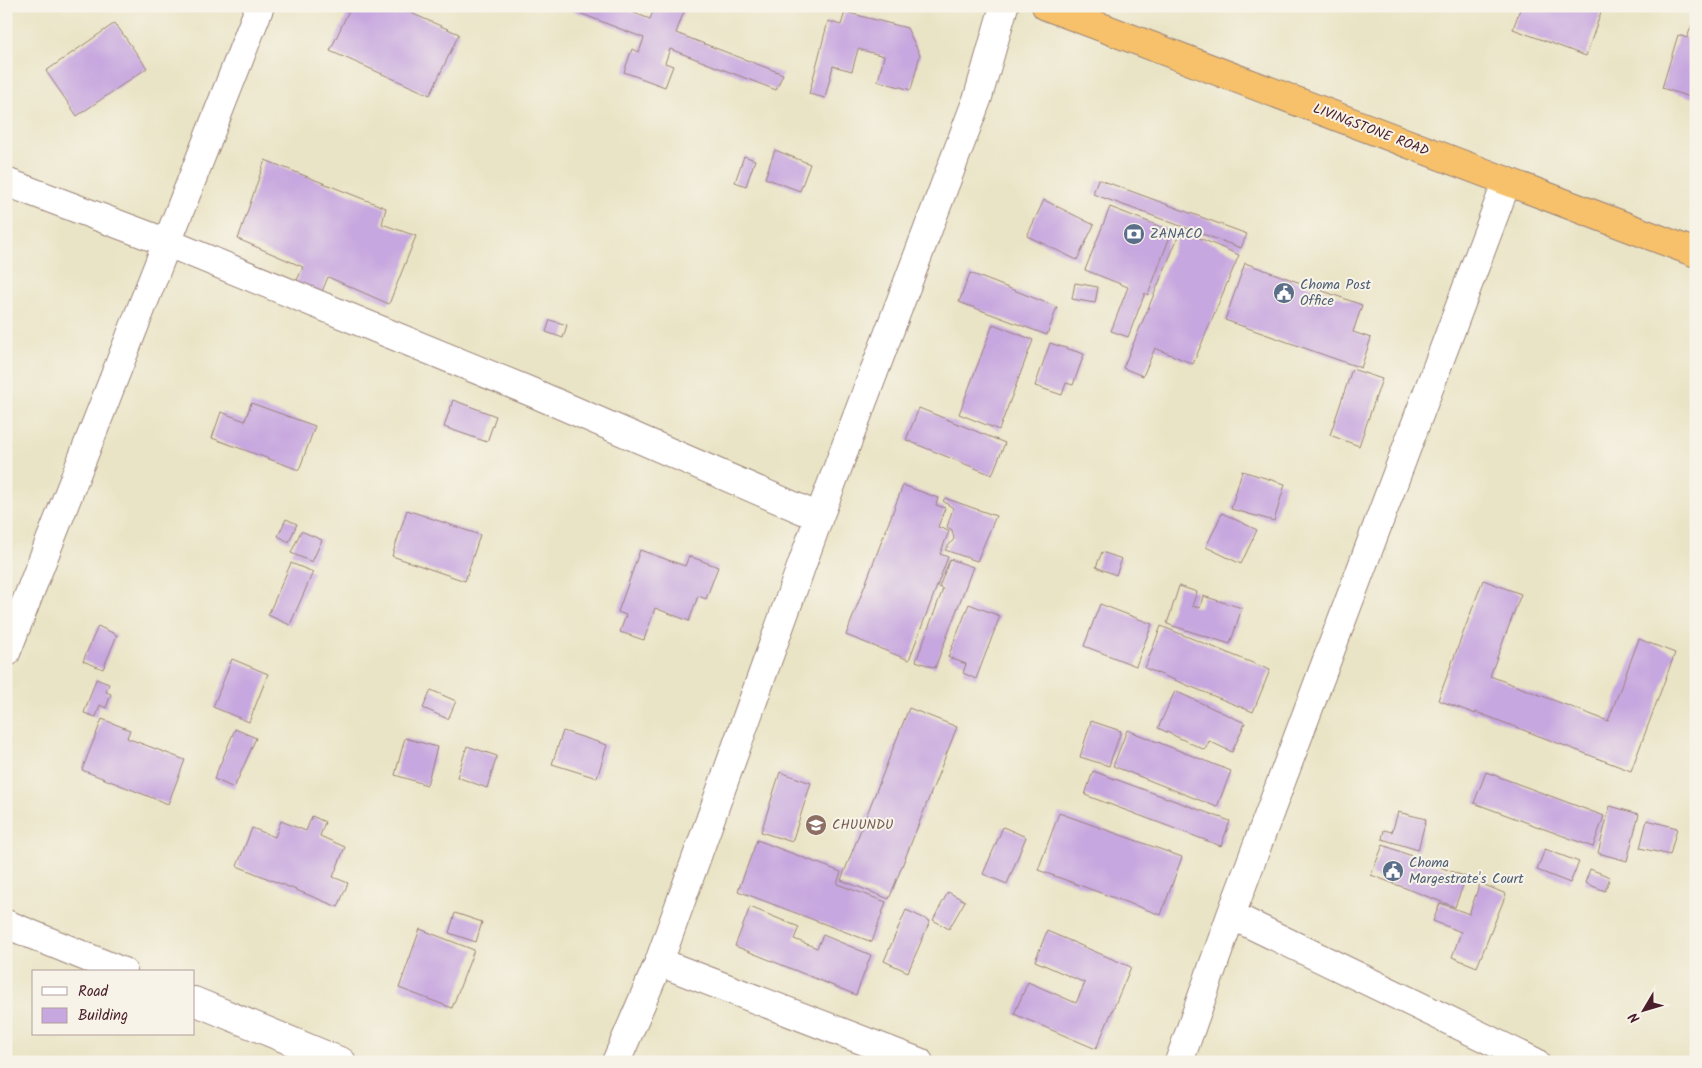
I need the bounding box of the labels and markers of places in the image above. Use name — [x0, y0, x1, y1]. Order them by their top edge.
bank icon: ZANACO — [1122, 222, 1146, 246]
place label: ZANACO — [1150, 223, 1203, 245]
place label: Choma Post Office — [1300, 274, 1371, 312]
public building icon: Choma Post Office — [1272, 281, 1296, 305]
school or university icon: CHUUNDU — [804, 813, 828, 837]
place label: CHUUNDU — [832, 814, 893, 836]
place label: Choma Margestrate's Court — [1409, 852, 1524, 890]
public building icon: Choma Margestrate's Court — [1381, 859, 1405, 883]

